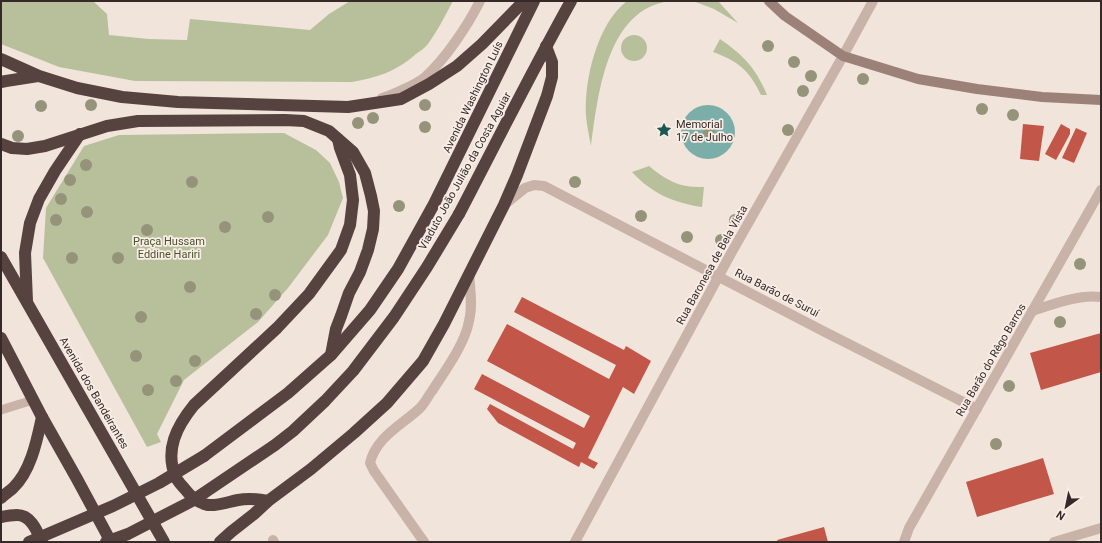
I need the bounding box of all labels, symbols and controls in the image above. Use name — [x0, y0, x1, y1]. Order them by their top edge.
street label: Avenida Washington Luís — [440, 39, 506, 155]
street label: Viaduto João Julião da Costa Aguiar — [416, 90, 514, 252]
place label: Memorial 17 de Julho — [676, 118, 733, 144]
place icon: Memorial 17 de Julho — [655, 121, 673, 139]
street label: Rua Baronesa de Bela Vista — [674, 203, 750, 327]
park label: Praça Hussam Eddine Hariri — [133, 235, 205, 261]
street label: Rua Barão de Suruí — [733, 266, 822, 320]
street label: Rua Barão do Rêgo Barros — [953, 301, 1029, 419]
street label: Avenida dos Bandeirantes — [57, 335, 132, 451]
north arrow — [1046, 487, 1086, 527]
text: N — [1054, 507, 1068, 523]

